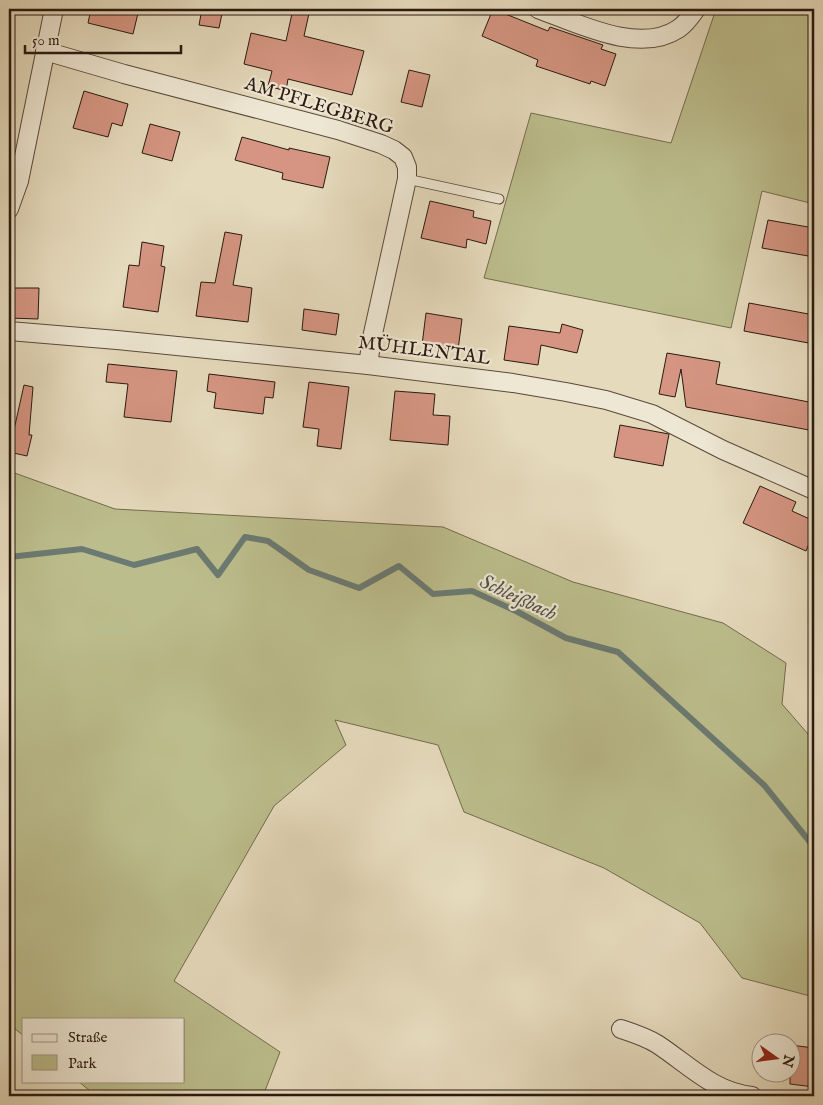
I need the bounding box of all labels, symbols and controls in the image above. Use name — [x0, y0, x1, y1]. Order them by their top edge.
scale bar — [25, 22, 181, 54]
text: 50 m — [32, 31, 60, 50]
street label: AM PFLEGBERG — [241, 72, 396, 140]
street label: MÜHLENTAL — [357, 331, 492, 371]
water label: Schleißbach — [476, 569, 561, 627]
legend — [22, 1018, 185, 1082]
text: Straße — [68, 1028, 108, 1047]
north arrow — [750, 1032, 800, 1082]
text: N — [777, 1052, 798, 1069]
text: Park — [68, 1054, 98, 1073]

